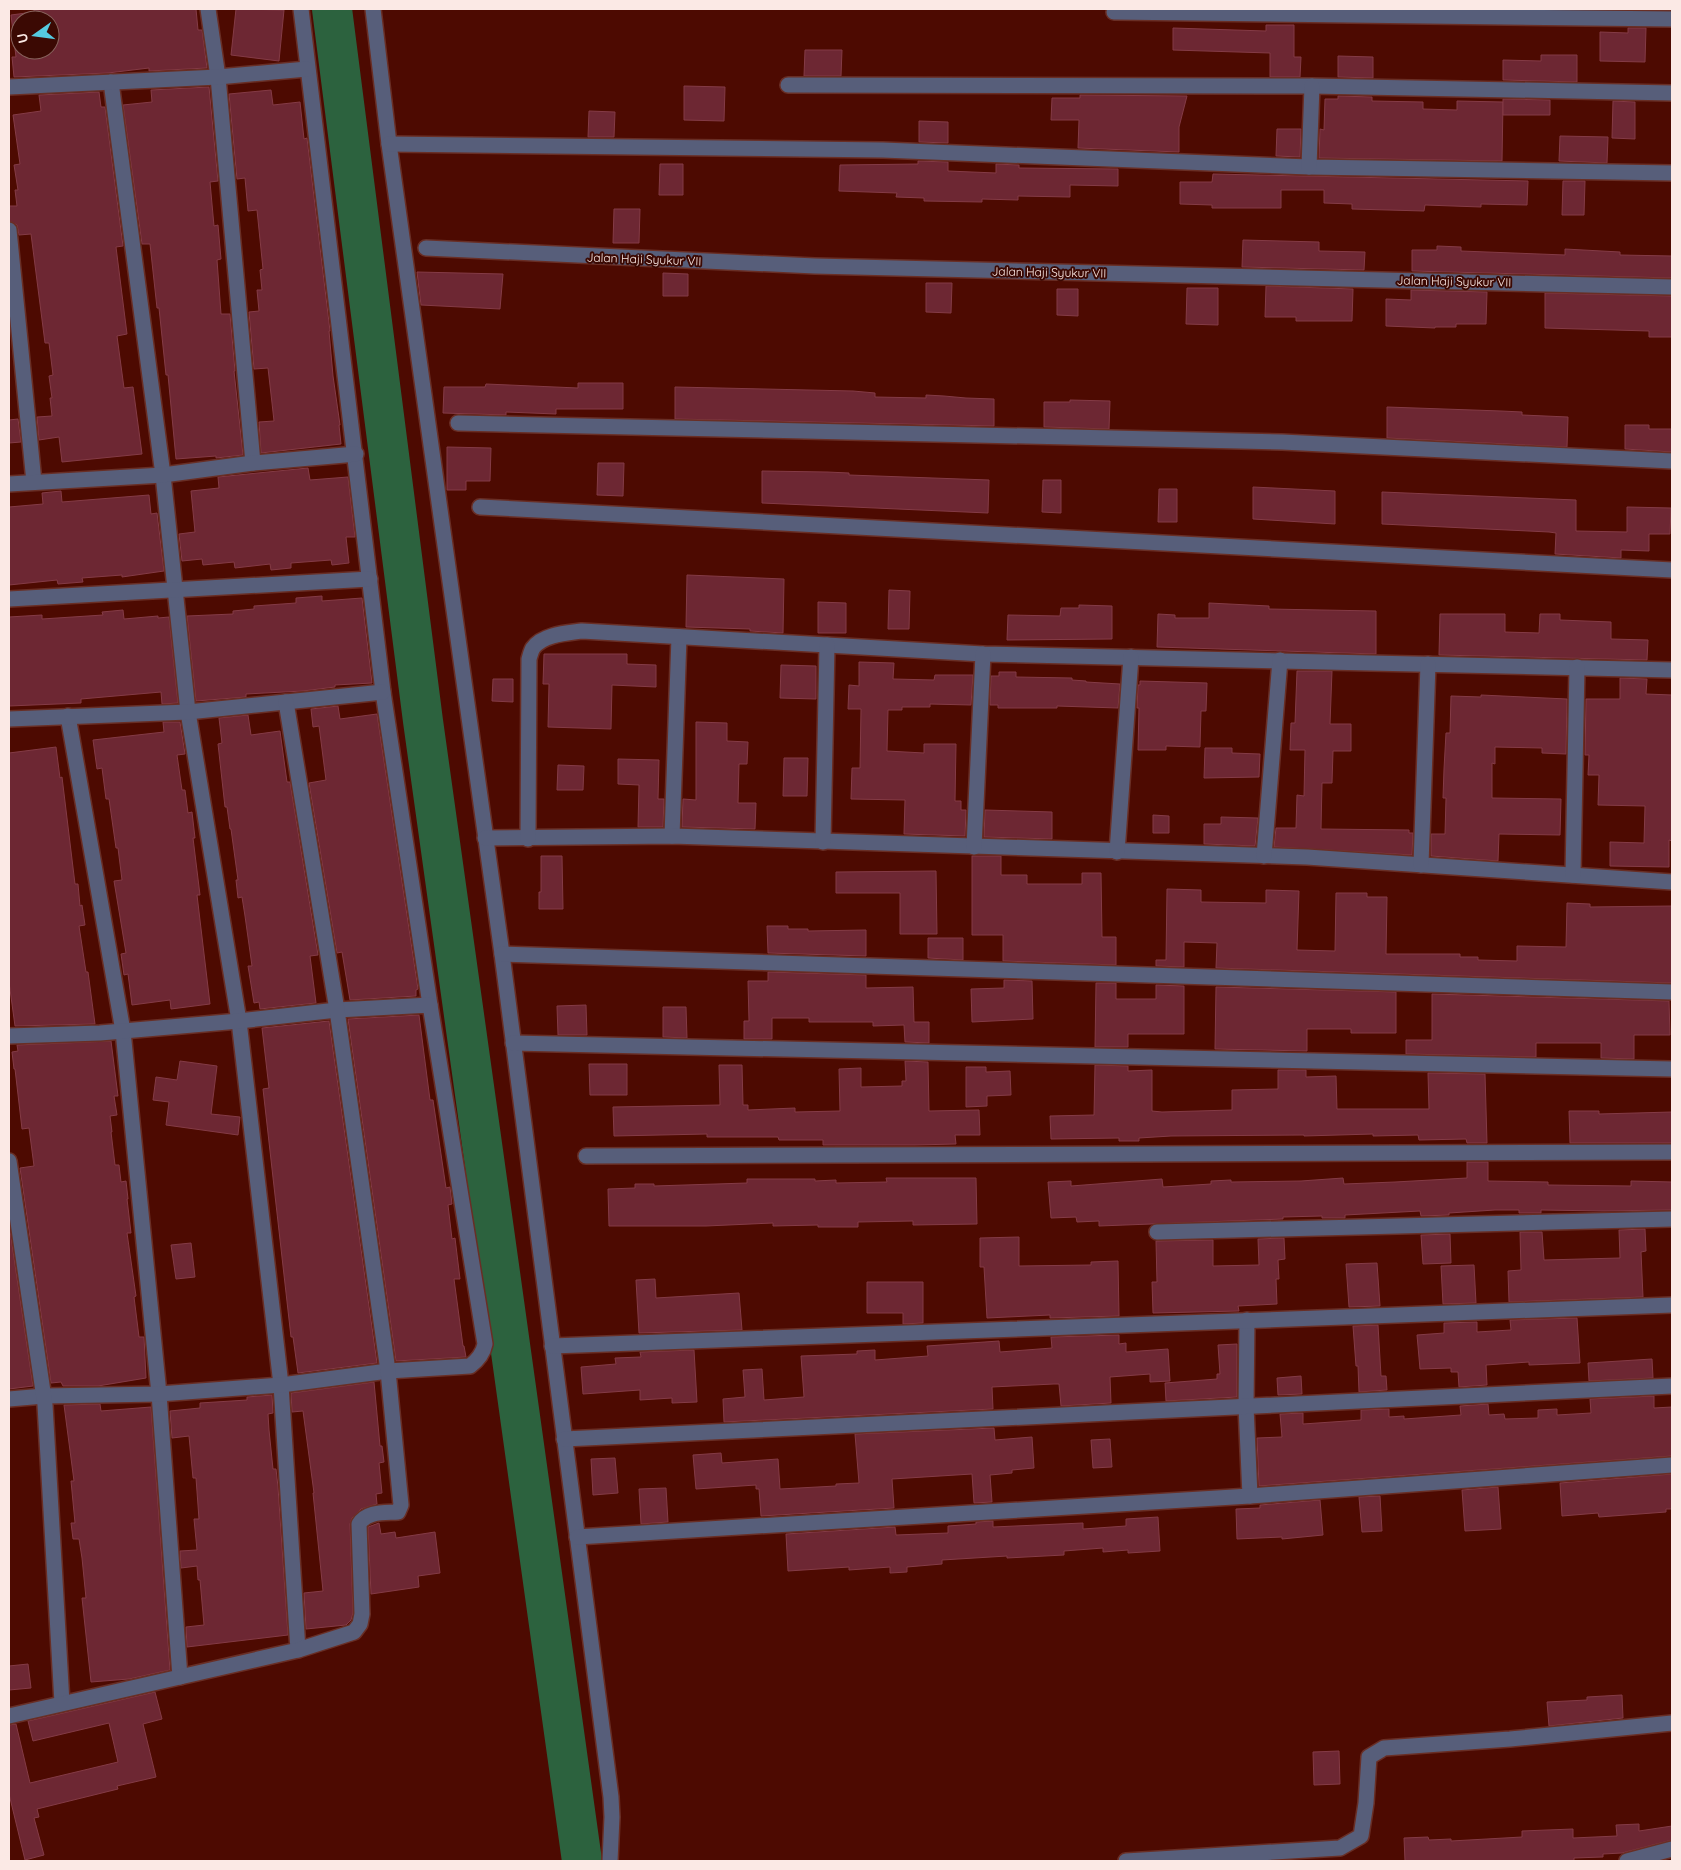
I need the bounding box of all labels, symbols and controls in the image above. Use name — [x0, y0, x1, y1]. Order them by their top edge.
north arrow — [10, 10, 60, 60]
text: U — [12, 31, 32, 45]
street label: Jalan Haji Syukur VII — [586, 250, 702, 268]
street label: Jalan Haji Syukur VII — [991, 263, 1107, 281]
street label: Jalan Haji Syukur VII — [1396, 272, 1512, 290]

